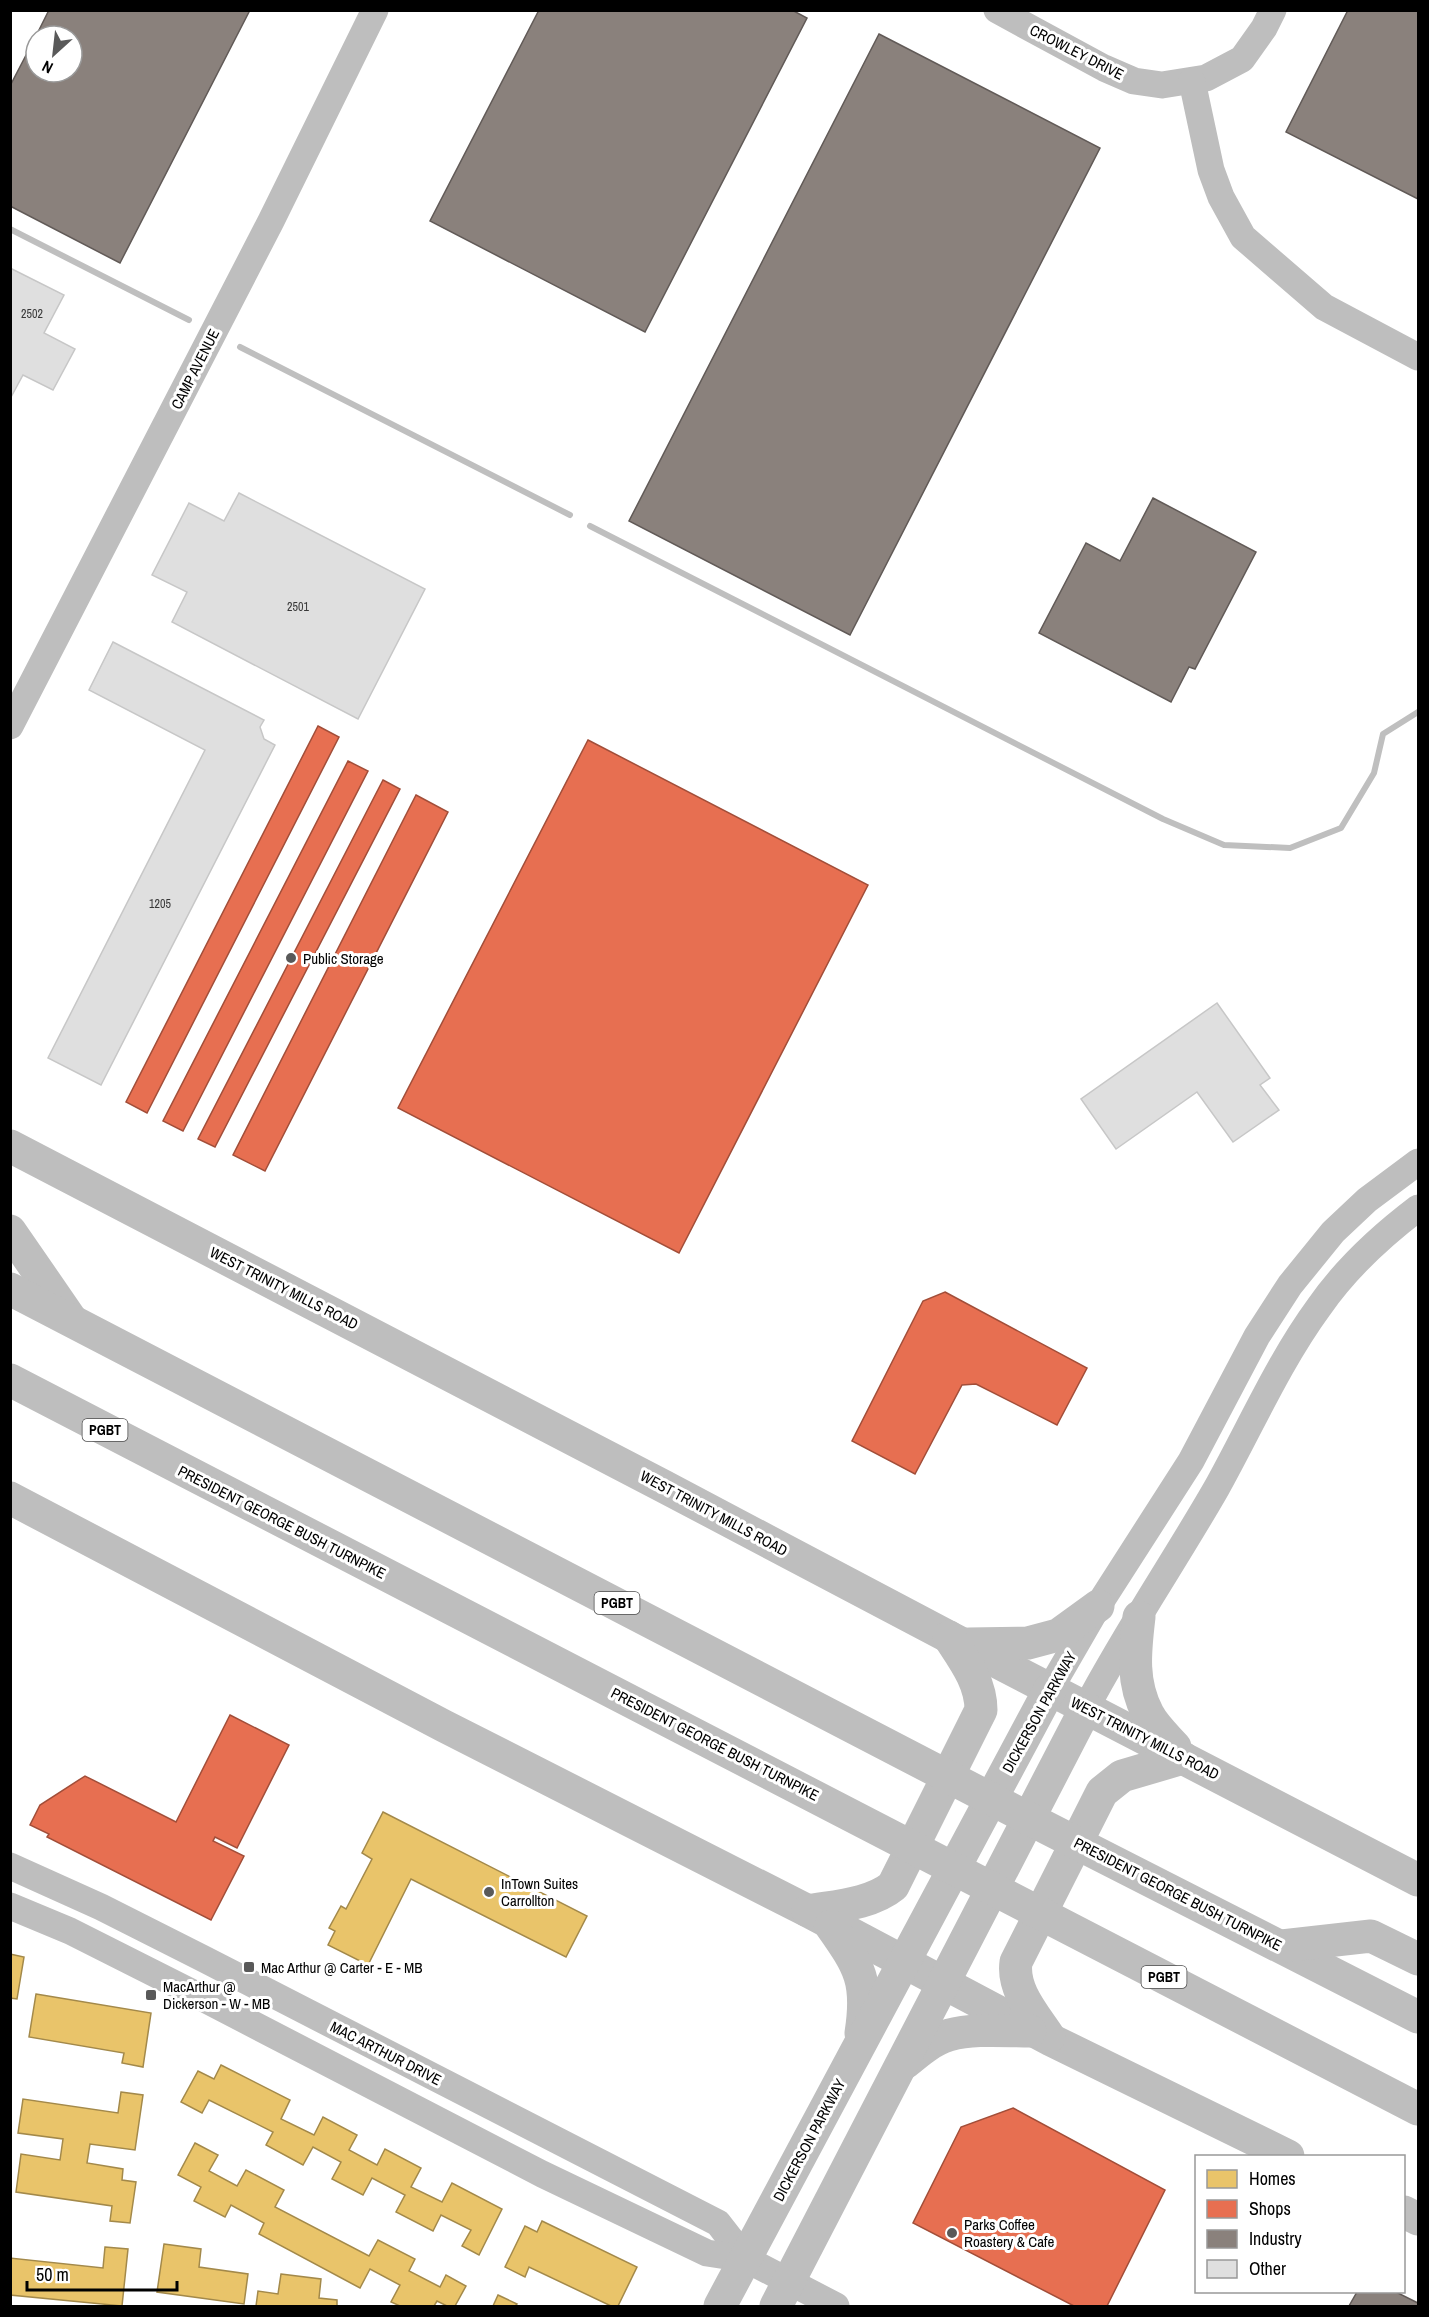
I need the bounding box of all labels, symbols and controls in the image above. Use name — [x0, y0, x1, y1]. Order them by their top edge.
street label: CROWLEY DRIVE — [1026, 19, 1128, 85]
north arrow — [24, 24, 84, 84]
text: N — [38, 55, 56, 79]
house number: 2502 — [21, 306, 43, 322]
street label: CAMP AVENUE — [166, 325, 224, 413]
house number: 2501 — [287, 599, 309, 615]
house number: 1205 — [149, 896, 171, 912]
place label: Public Storage — [303, 948, 384, 969]
marker: Public Storage — [284, 951, 298, 965]
street label: WEST TRINITY MILLS ROAD — [206, 1241, 362, 1335]
road number: PGBT — [82, 1419, 128, 1441]
street label: PRESIDENT GEORGE BUSH TURNPIKE — [174, 1460, 390, 1584]
street label: WEST TRINITY MILLS ROAD — [637, 1465, 791, 1561]
road number: PGBT — [594, 1592, 640, 1614]
street label: DICKERSON PARKWAY — [997, 1647, 1081, 1776]
street label: PRESIDENT GEORGE BUSH TURNPIKE — [607, 1682, 823, 1806]
street label: WEST TRINITY MILLS ROAD — [1067, 1691, 1223, 1785]
street label: PRESIDENT GEORGE BUSH TURNPIKE — [1070, 1832, 1286, 1956]
place label: InTown Suites Carrollton — [501, 1873, 578, 1911]
marker: InTown Suites Carrollton — [482, 1885, 496, 1899]
place label: Mac Arthur @ Carter - E - MB — [261, 1957, 423, 1978]
marker: Mac Arthur @ Carter - E - MB — [242, 1960, 256, 1974]
road number: PGBT — [1142, 1966, 1186, 1988]
place label: MacArthur @ Dickerson - W - MB — [163, 1976, 270, 2014]
marker: MacArthur @ Dickerson - W - MB — [144, 1988, 158, 2002]
street label: MAC ARTHUR DRIVE — [327, 2016, 445, 2090]
street label: DICKERSON PARKWAY — [768, 2074, 851, 2205]
legend — [1195, 2155, 1405, 2293]
text: Homes — [1249, 2166, 1296, 2191]
text: Shops — [1249, 2196, 1291, 2221]
place label: Parks Coffee Roastery & Cafe — [964, 2214, 1054, 2252]
marker: Parks Coffee Roastery & Cafe — [945, 2226, 959, 2240]
text: Industry — [1249, 2226, 1302, 2251]
scale bar — [27, 2254, 177, 2292]
text: Other — [1249, 2256, 1286, 2281]
text: 50 m — [36, 2262, 69, 2287]

